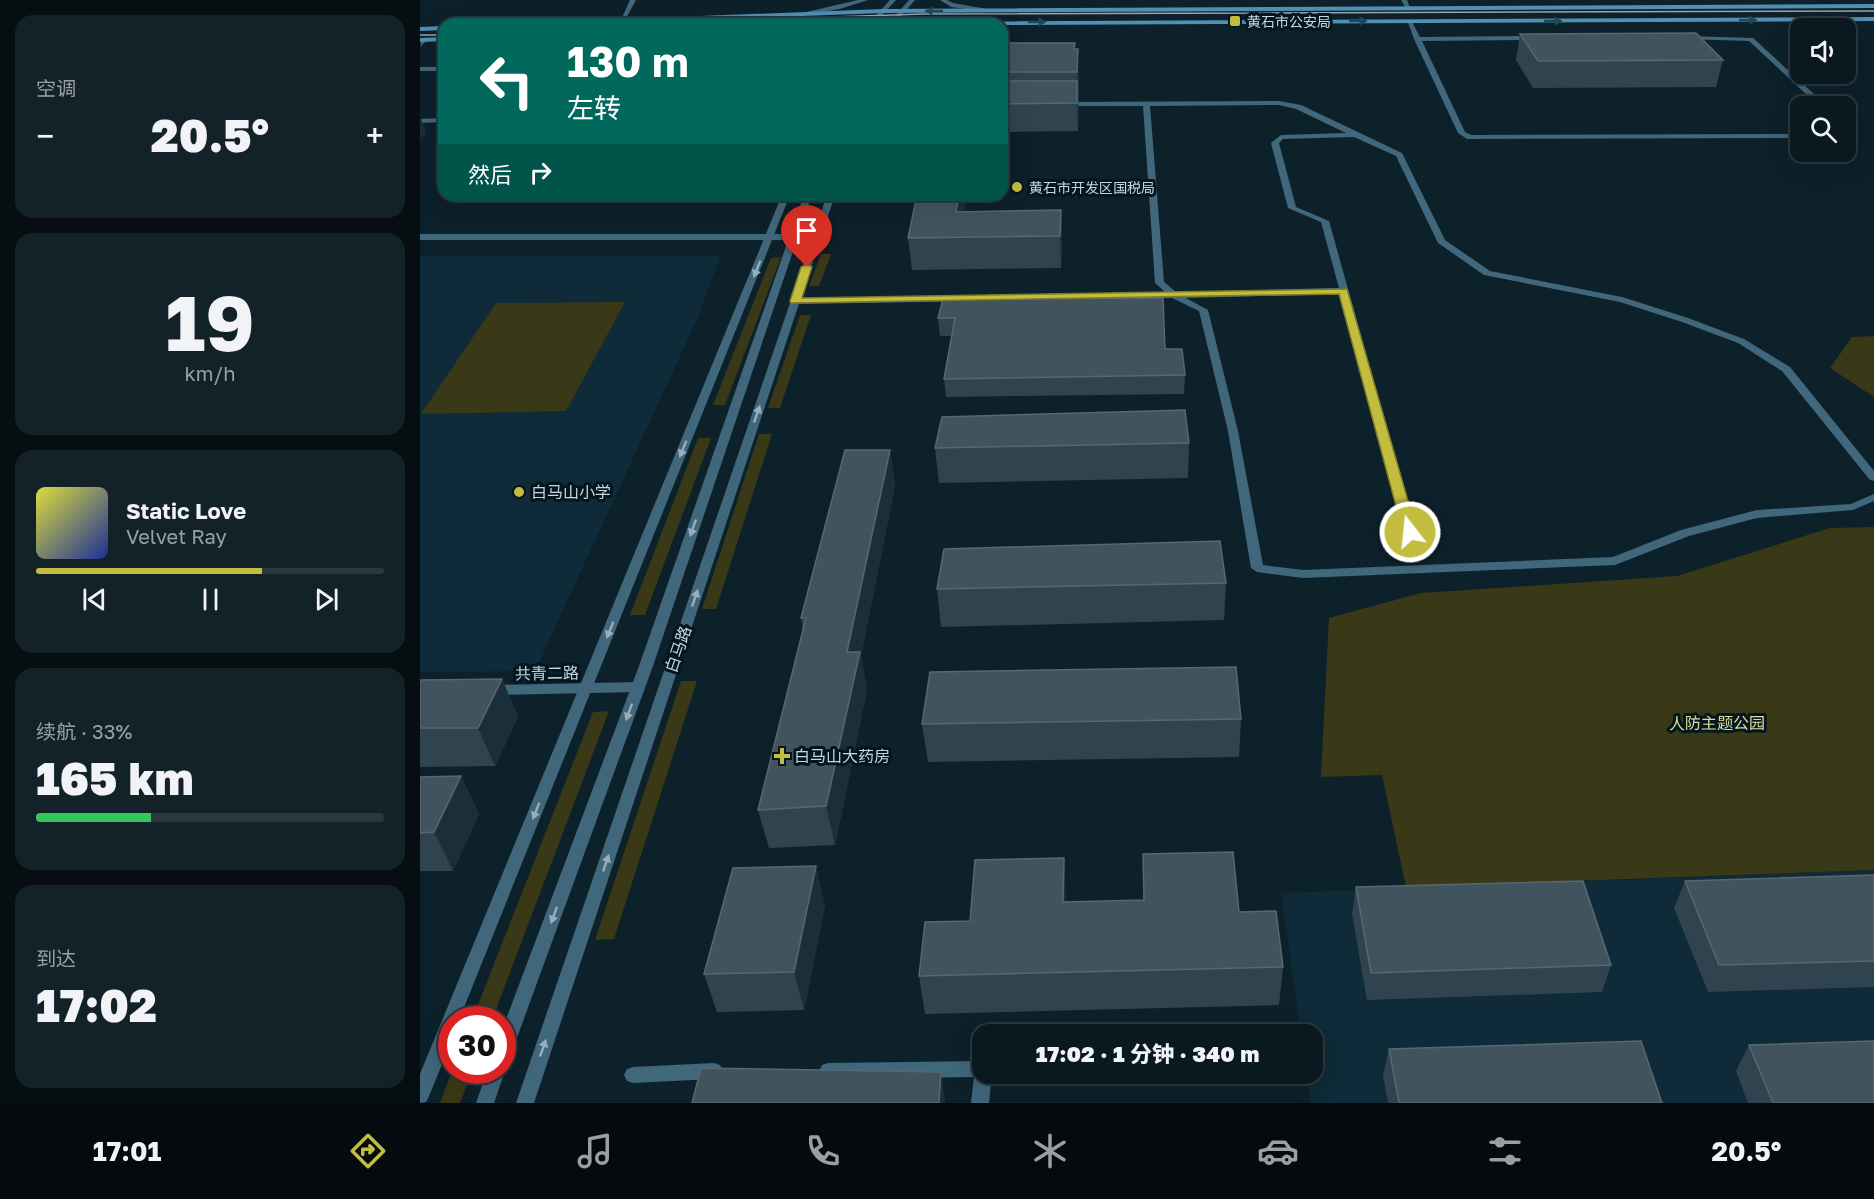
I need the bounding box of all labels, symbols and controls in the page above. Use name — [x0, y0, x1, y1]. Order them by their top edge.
one-way arrow — [924, 6, 943, 16]
place label: 黄石市公安局 — [1247, 13, 1331, 30]
marker: 黄石市公安局 — [1228, 14, 1242, 28]
one-way arrow — [1738, 15, 1757, 25]
one-way arrow — [1348, 16, 1367, 26]
one-way arrow — [1543, 16, 1562, 26]
one-way arrow — [1027, 17, 1046, 27]
map controls — [1790, 18, 1856, 162]
button: sound — [1790, 18, 1856, 84]
text: 130 m — [567, 36, 689, 86]
icon: left — [468, 42, 546, 120]
text: 空调 — [36, 76, 76, 100]
text: 左转 — [567, 92, 621, 124]
button: search — [1790, 96, 1856, 162]
text: 20.5° — [151, 108, 269, 162]
text: − — [36, 116, 54, 155]
text: + — [366, 116, 384, 155]
icon: right — [524, 156, 557, 189]
text: 然后 — [468, 161, 512, 188]
place label: 黄石市开发区国税局 — [1029, 179, 1155, 196]
marker: 黄石市开发区国税局 — [1010, 180, 1024, 194]
pin — [781, 205, 832, 267]
icon: arrive — [790, 214, 823, 247]
one-way arrow — [752, 260, 762, 278]
text: 19 — [165, 275, 255, 368]
text: km/h — [185, 361, 235, 385]
one-way arrow — [753, 405, 762, 423]
one-way arrow — [678, 441, 688, 459]
place label: 白马山小学 — [531, 482, 611, 502]
marker: 白马山小学 — [512, 485, 526, 499]
text: Static Love — [126, 497, 246, 524]
position arrow — [1378, 500, 1442, 564]
one-way arrow — [688, 519, 698, 537]
text: Velvet Ray — [126, 524, 227, 548]
icon: previous — [78, 583, 111, 616]
icon: pause — [194, 583, 227, 616]
icon: next — [310, 583, 343, 616]
one-way arrow — [691, 589, 700, 607]
one-way arrow — [605, 621, 614, 639]
street label: 白马路 — [661, 623, 695, 675]
street label: 共青二路 — [515, 662, 579, 684]
one-way arrow — [624, 703, 633, 721]
park label: 人防主题公园 — [1669, 713, 1765, 733]
text: 续航 · 33% — [36, 719, 132, 743]
place label: 白马山大药房 — [794, 746, 890, 766]
marker: 白马山大药房 — [775, 749, 789, 763]
text: 165 km — [36, 751, 194, 805]
one-way arrow — [531, 802, 541, 820]
one-way arrow — [601, 854, 611, 872]
one-way arrow — [549, 906, 558, 924]
text: 到达 — [36, 946, 76, 970]
text: 17:02 — [36, 978, 157, 1032]
speed limit sign: 30 — [438, 1006, 516, 1084]
one-way arrow — [539, 1039, 549, 1057]
text: 17:02 · 1 分钟 · 340 m — [1036, 1040, 1259, 1067]
icon: directions — [347, 1130, 389, 1172]
icon: music — [574, 1130, 616, 1172]
icon: phone — [802, 1130, 844, 1172]
icon: climate — [1029, 1130, 1071, 1172]
icon: car — [1257, 1130, 1299, 1172]
icon: filters — [1484, 1130, 1526, 1172]
text: 17:01 — [93, 1135, 161, 1167]
text: 20.5° — [1712, 1135, 1781, 1167]

